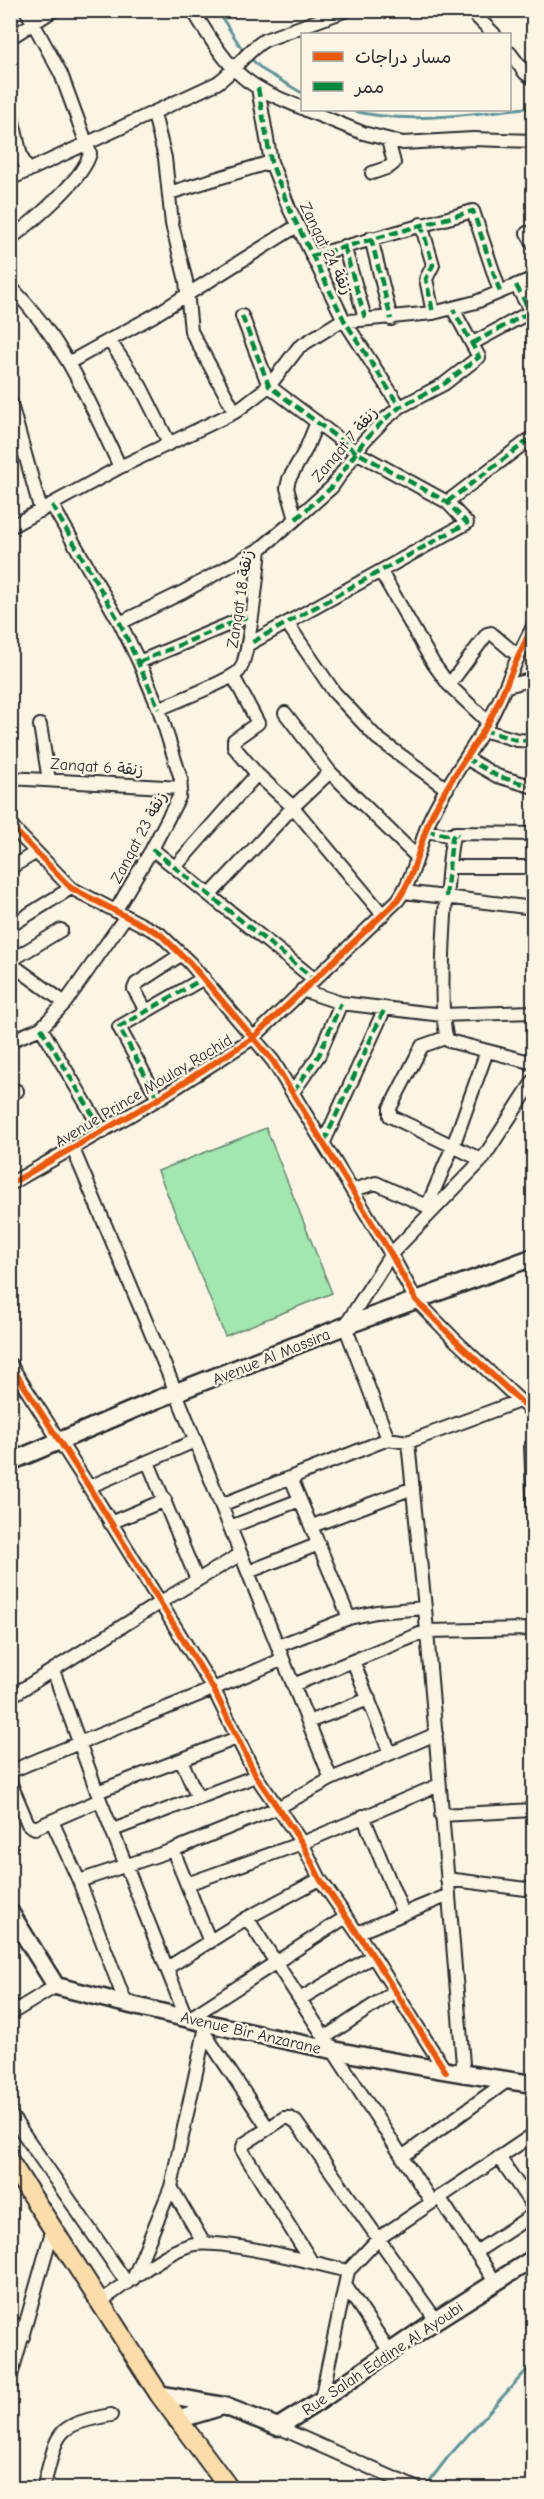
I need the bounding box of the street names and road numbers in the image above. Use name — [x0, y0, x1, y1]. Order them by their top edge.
street label: Zanqat 24 زنقة — [296, 199, 356, 298]
street label: Zanqat 7 زنقة — [308, 404, 381, 486]
street label: Zanqat 18 زنقة — [223, 549, 257, 649]
street label: Zanqat 6 زنقة — [50, 755, 144, 779]
street label: Zanqat 23 زنقة — [107, 789, 171, 886]
street label: Avenue Prince Moulay Rachid — [52, 1031, 235, 1151]
street label: Avenue Al Massira — [210, 1325, 333, 1389]
street label: Avenue Bir Anzarane — [179, 2008, 323, 2058]
street label: Rue Salah Eddine Al Ayoubi — [299, 2298, 466, 2419]

